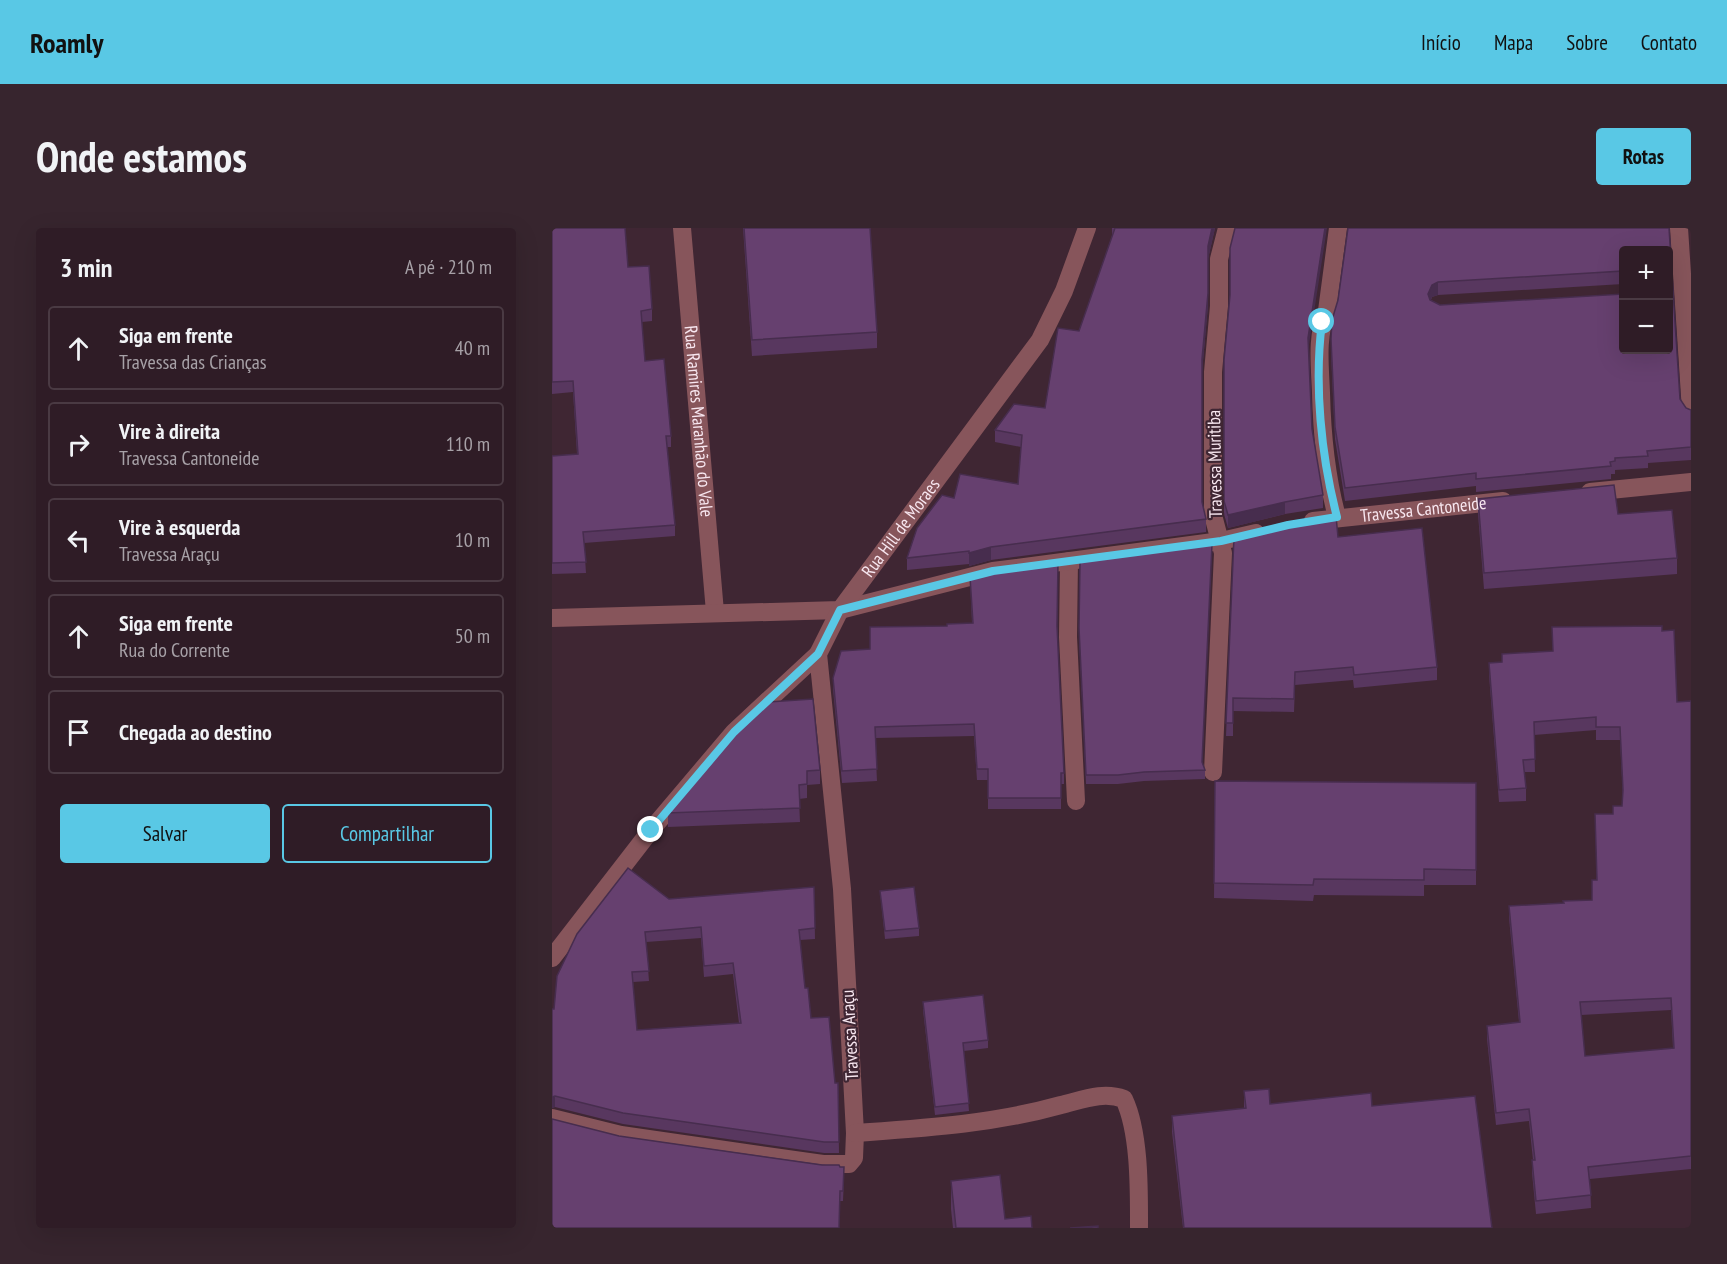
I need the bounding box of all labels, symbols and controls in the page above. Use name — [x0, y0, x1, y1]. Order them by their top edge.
text: Roamly — [30, 24, 104, 61]
text: Início — [1421, 29, 1461, 56]
text: Mapa — [1494, 29, 1533, 56]
text: Sobre — [1566, 29, 1608, 56]
text: Contato — [1641, 29, 1697, 56]
button: Rotas — [1596, 128, 1691, 185]
text: Onde estamos — [36, 129, 247, 184]
map controls — [1619, 246, 1673, 354]
button: + — [1619, 246, 1673, 300]
text: 3 min — [60, 251, 113, 284]
text: A pé · 210 m — [405, 254, 492, 280]
button: − — [1619, 300, 1673, 354]
route start — [1308, 308, 1334, 334]
text: Siga em frente — [119, 321, 233, 349]
street label: Rua Ramires Maranhão do Vale — [679, 325, 719, 518]
icon: ahead — [62, 332, 95, 365]
text: 40 m — [455, 335, 490, 361]
text: Travessa das Crianças — [119, 349, 267, 375]
street label: Travessa Muritiba — [1202, 410, 1227, 518]
text: Vire à direita — [119, 417, 220, 445]
icon: right — [62, 428, 95, 461]
text: 110 m — [446, 431, 490, 457]
text: Travessa Cantoneide — [119, 445, 259, 471]
street label: Rua Hill de Moraes — [856, 474, 945, 581]
street label: Travessa Cantoneide — [1359, 491, 1487, 527]
text: Vire à esquerda — [119, 513, 240, 541]
icon: left — [62, 524, 95, 557]
text: 10 m — [455, 527, 490, 553]
text: Travessa Araçu — [119, 541, 220, 567]
text: Siga em frente — [119, 609, 233, 637]
icon: ahead — [62, 620, 95, 653]
text: 50 m — [455, 623, 490, 649]
text: Rua do Corrente — [119, 637, 230, 663]
icon: arrive — [62, 716, 95, 749]
text: Chegada ao destino — [119, 718, 272, 746]
button: Salvar — [60, 804, 270, 863]
button: Compartilhar — [282, 804, 492, 863]
route end — [637, 816, 663, 842]
street label: Travessa Araçu — [836, 989, 863, 1081]

